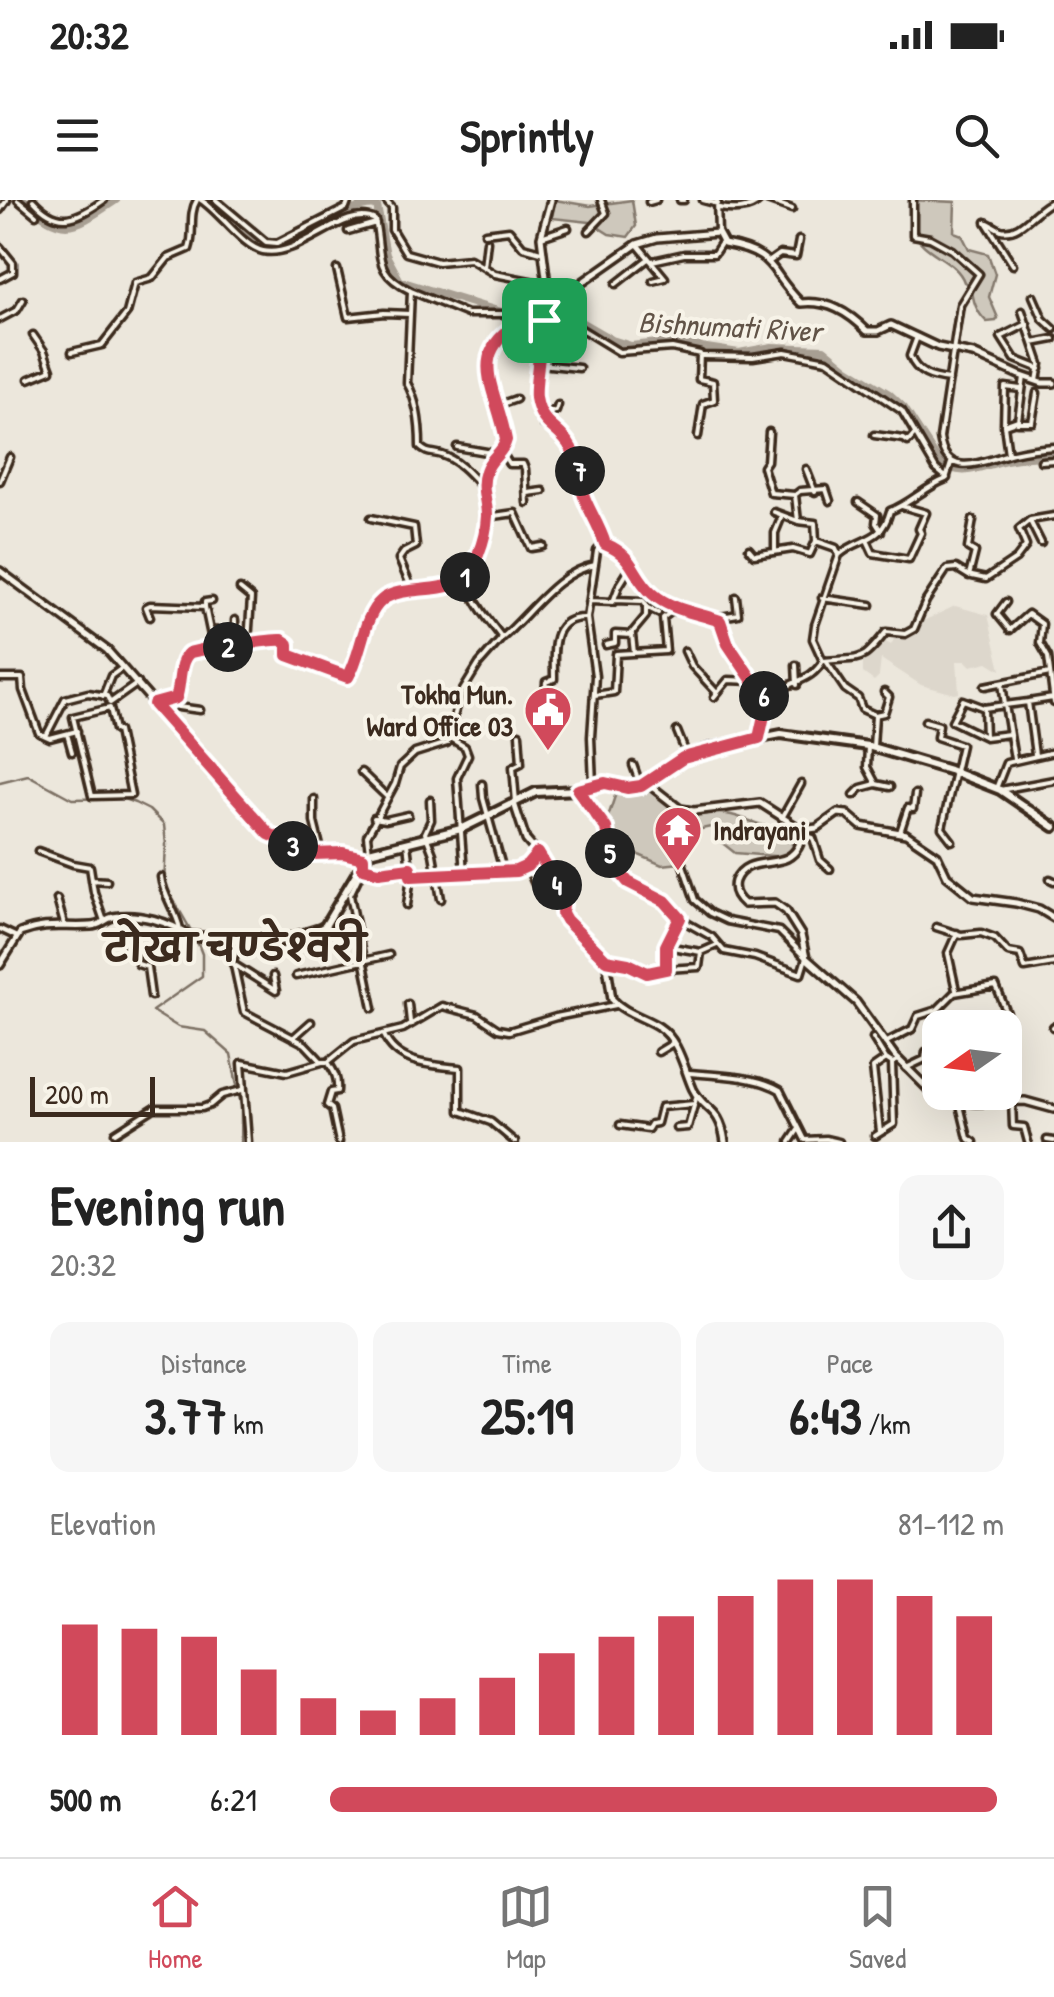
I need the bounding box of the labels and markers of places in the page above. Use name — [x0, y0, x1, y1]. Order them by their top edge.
pin — [502, 278, 587, 363]
pin: 7 — [555, 446, 605, 496]
pin: 1 — [440, 552, 490, 602]
pin: 2 — [203, 622, 253, 672]
pin: 6 — [739, 671, 789, 721]
place label: Tokha Mun. Ward Office 03 — [367, 675, 513, 745]
public building icon: Tokha Mun. Ward Office 03 — [522, 684, 574, 752]
temple icon: Indrayani — [652, 804, 704, 872]
place label: Indrayani — [713, 811, 807, 850]
pin: 3 — [268, 821, 318, 871]
pin: 5 — [585, 828, 635, 878]
pin: 4 — [532, 860, 582, 910]

